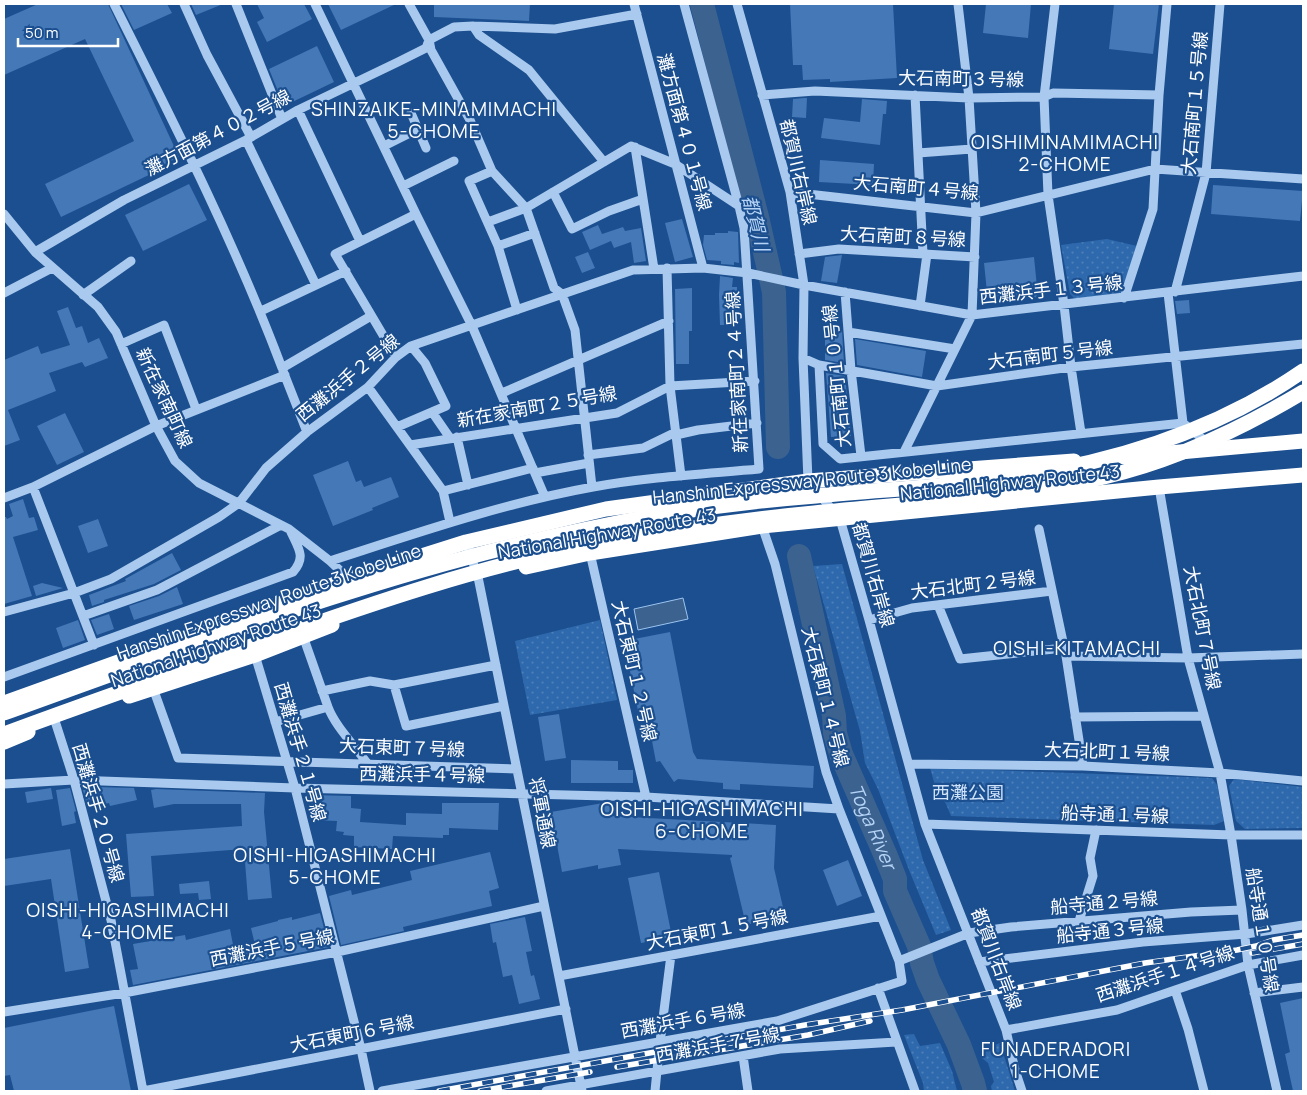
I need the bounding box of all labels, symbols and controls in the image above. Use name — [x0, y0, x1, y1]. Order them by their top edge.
scale bar — [18, 15, 118, 47]
text: 50 m — [25, 22, 59, 43]
street label: 大石南町１５号線 — [1176, 30, 1212, 176]
street label: 灘方面第４０１号線 — [652, 50, 718, 213]
street label: 大石南町３号線 — [898, 65, 1024, 91]
street label: 灘方面第４０２号線 — [140, 83, 295, 181]
district label: SHINZAIKE-MINAMIMACHI 5-CHOME — [311, 96, 557, 144]
street label: 都賀川右岸線 — [775, 116, 823, 227]
district label: OISHIMINAMIMACHI 2-CHOME — [971, 129, 1159, 177]
street label: 大石南町４号線 — [852, 170, 980, 204]
water label: 都賀川 — [736, 192, 776, 256]
street label: 大石南町８号線 — [840, 221, 967, 251]
street label: 西灘浜手１３号線 — [978, 270, 1124, 308]
street label: 新在家南町２４号線 — [720, 291, 752, 454]
street label: 大石南町１０号線 — [817, 303, 855, 449]
street label: 西灘浜手２号線 — [291, 328, 404, 426]
street label: 大石南町５号線 — [986, 334, 1114, 374]
street label: 新在家南町線 — [131, 344, 199, 452]
street label: 新在家南町２５号線 — [455, 380, 619, 432]
street label: Hanshin Expressway Route 3 Kobe Line — [651, 451, 972, 509]
street label: National Highway Route 43 — [899, 459, 1121, 505]
street label: National Highway Route 43 — [496, 502, 718, 564]
street label: 都賀川右岸線 — [848, 520, 900, 630]
street label: Hanshin Expressway Route 3 Kobe Line — [113, 538, 424, 665]
street label: 大石北町２号線 — [909, 564, 1037, 604]
street label: 大石北町７号線 — [1179, 564, 1227, 692]
street label: National Highway Route 43 — [107, 598, 324, 692]
street label: 大石東町１２号線 — [607, 598, 663, 744]
street label: 大石東町１４号線 — [797, 624, 855, 770]
district label: OISHI-KITAMACHI — [993, 635, 1161, 661]
street label: 西灘浜手２１号線 — [270, 679, 332, 824]
street label: 大石東町７号線 — [339, 733, 465, 761]
street label: 大石北町１号線 — [1044, 737, 1170, 765]
street label: 西灘浜手２０号線 — [68, 740, 130, 885]
street label: 西灘浜手４号線 — [359, 761, 485, 787]
street label: 将軍通線 — [524, 775, 562, 850]
water label: Toga River — [843, 780, 904, 875]
park label: 西灘公園 — [932, 780, 1004, 804]
district label: OISHI-HIGASHIMACHI 6-CHOME — [600, 796, 804, 844]
street label: 船寺通１号線 — [1061, 800, 1169, 828]
district label: OISHI-HIGASHIMACHI 5-CHOME — [233, 842, 437, 890]
street label: 船寺通１０号線 — [1241, 866, 1285, 994]
street label: 船寺通２号線 — [1049, 885, 1159, 919]
district label: OISHI-HIGASHIMACHI 4-CHOME — [26, 897, 230, 945]
street label: 大石東町１５号線 — [644, 904, 790, 955]
street label: 都賀川右岸線 — [966, 904, 1027, 1013]
street label: 船寺通３号線 — [1055, 912, 1165, 948]
street label: 西灘浜手５号線 — [208, 923, 336, 971]
street label: 西灘浜手１４号線 — [1093, 939, 1237, 1007]
street label: 西灘浜手６号線 — [619, 997, 747, 1043]
street label: 大石東町６号線 — [288, 1009, 416, 1057]
street label: 西灘浜手７号線 — [654, 1021, 782, 1067]
district label: FUNADERADORI 1-CHOME — [981, 1036, 1131, 1084]

